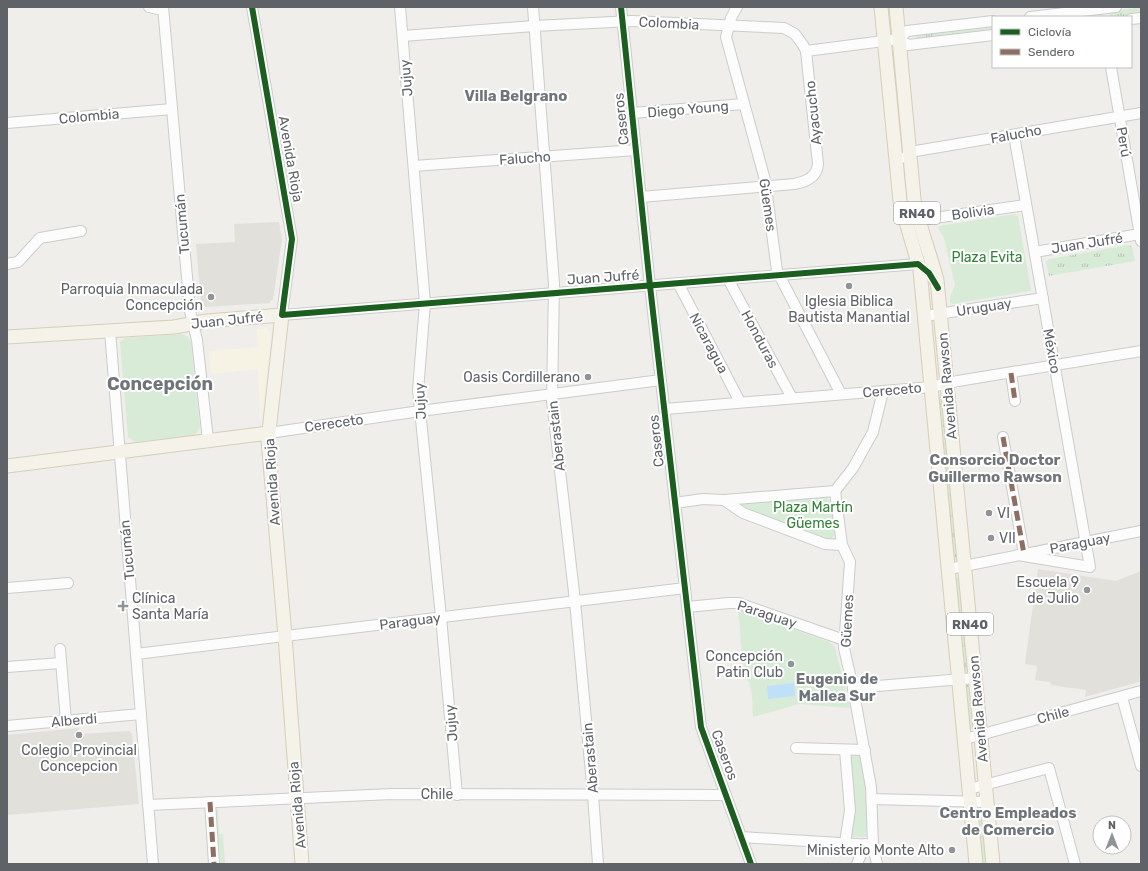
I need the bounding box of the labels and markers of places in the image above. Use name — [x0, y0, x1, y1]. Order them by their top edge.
place label: Parroquia Inmaculada Concepción — [61, 281, 203, 314]
marker: Iglesia Biblica Bautista Manantial — [844, 281, 854, 291]
marker: Parroquia Inmaculada Concepción — [206, 292, 216, 302]
place label: Iglesia Biblica Bautista Manantial — [788, 293, 910, 326]
place label: Oasis Cordillerano — [463, 369, 580, 386]
marker: Oasis Cordillerano — [583, 372, 593, 382]
place label: VI — [997, 505, 1010, 522]
marker: VI — [984, 508, 994, 518]
place label: VII — [999, 530, 1016, 547]
marker: VII — [986, 533, 996, 543]
place label: Escuela 9 de Julio — [1017, 574, 1079, 607]
marker: Escuela 9 de Julio — [1082, 585, 1092, 595]
place label: Clínica Santa María — [132, 590, 209, 623]
marker: Clínica Santa María — [117, 600, 129, 612]
place label: Concepción Patin Club — [706, 648, 783, 681]
marker: Concepción Patin Club — [786, 659, 796, 669]
marker: Colegio Provincial Concepcion — [74, 730, 84, 740]
place label: Colegio Provincial Concepcion — [21, 742, 137, 775]
place label: Ministerio Monte Alto — [807, 842, 944, 859]
marker: Ministerio Monte Alto — [947, 845, 957, 855]

